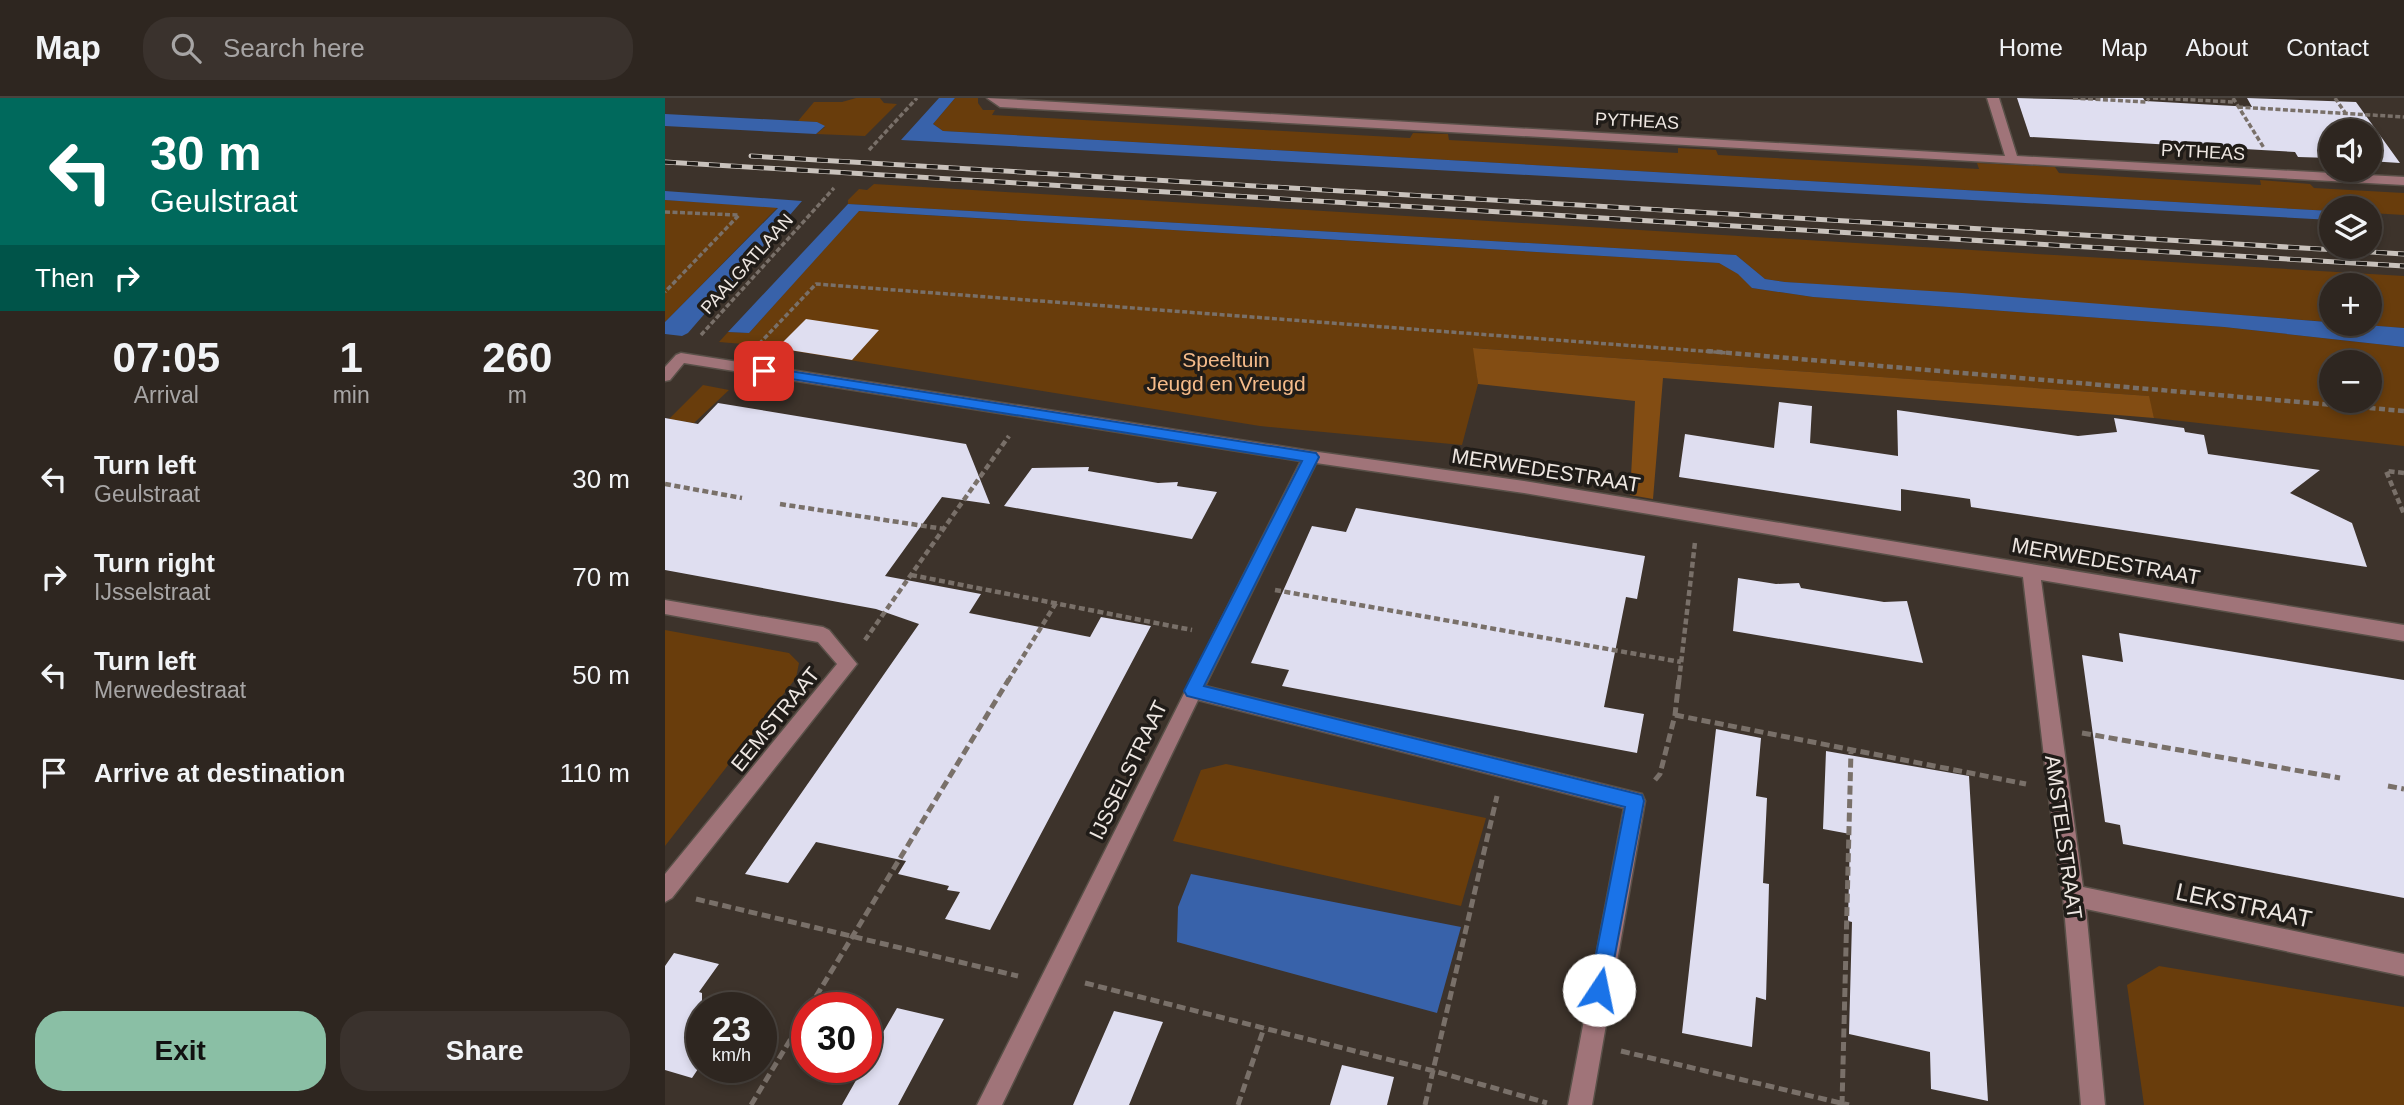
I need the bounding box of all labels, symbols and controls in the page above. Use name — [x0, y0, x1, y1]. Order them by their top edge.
search box — [143, 17, 633, 80]
text: Map — [35, 29, 101, 66]
icon: search — [167, 29, 205, 67]
text: Search here — [223, 33, 365, 63]
text: Home — [1999, 34, 2063, 61]
text: Map — [2101, 34, 2148, 61]
text: About — [2186, 34, 2248, 61]
text: Contact — [2286, 34, 2369, 61]
street label: PYTHEAS — [1595, 109, 1679, 133]
map controls — [2319, 119, 2382, 413]
button: sound — [2319, 119, 2382, 182]
icon: left — [35, 126, 126, 217]
text: 30 m — [150, 126, 262, 180]
street label: PYTHEAS — [2161, 140, 2245, 164]
text: Geulstraat — [150, 183, 298, 219]
button: layers — [2319, 196, 2382, 259]
street label: PAALGATLAAN — [697, 210, 797, 318]
icon: right — [108, 259, 146, 297]
text: Then — [35, 263, 94, 293]
button: + — [2319, 273, 2382, 336]
text: 07:05 — [113, 334, 220, 381]
text: 1 — [339, 334, 363, 381]
text: 260 — [482, 334, 552, 381]
pin — [734, 341, 794, 401]
park label: Speeltuin Jeugd en Vreugd — [1146, 348, 1306, 395]
button: − — [2319, 350, 2382, 413]
icon: arrive — [745, 352, 783, 390]
text: Arrival — [134, 382, 199, 408]
text: min — [333, 382, 370, 408]
text: m — [508, 382, 527, 408]
street label: MERWEDESTRAAT — [1450, 444, 1642, 496]
text: Turn left — [94, 450, 196, 480]
icon: left — [35, 460, 73, 498]
text: 30 m — [572, 464, 630, 494]
text: Geulstraat — [94, 481, 200, 507]
street label: MERWEDESTRAAT — [2010, 533, 2202, 589]
text: Turn right — [94, 548, 215, 578]
icon: right — [35, 558, 73, 596]
text: 70 m — [572, 562, 630, 592]
text: IJsselstraat — [94, 579, 210, 605]
text: Turn left — [94, 646, 196, 676]
icon: left — [35, 656, 73, 694]
text: 50 m — [572, 660, 630, 690]
street label: EEMSTRAAT — [726, 662, 824, 776]
text: Merwedestraat — [94, 677, 246, 703]
street label: IJSSELSTRAAT — [1084, 697, 1172, 843]
icon: arrive — [35, 754, 73, 792]
street label: AMSTELSTRAAT — [2041, 754, 2087, 921]
text: Arrive at destination — [94, 758, 345, 788]
text: 110 m — [560, 758, 630, 788]
street label: LEKSTRAAT — [2174, 877, 2315, 933]
position arrow — [1562, 953, 1636, 1027]
speed limit sign: 30 — [791, 992, 882, 1083]
text: 23 — [712, 1009, 751, 1048]
button: Exit — [35, 1011, 326, 1091]
button: Share — [340, 1011, 630, 1091]
text: km/h — [712, 1045, 751, 1065]

